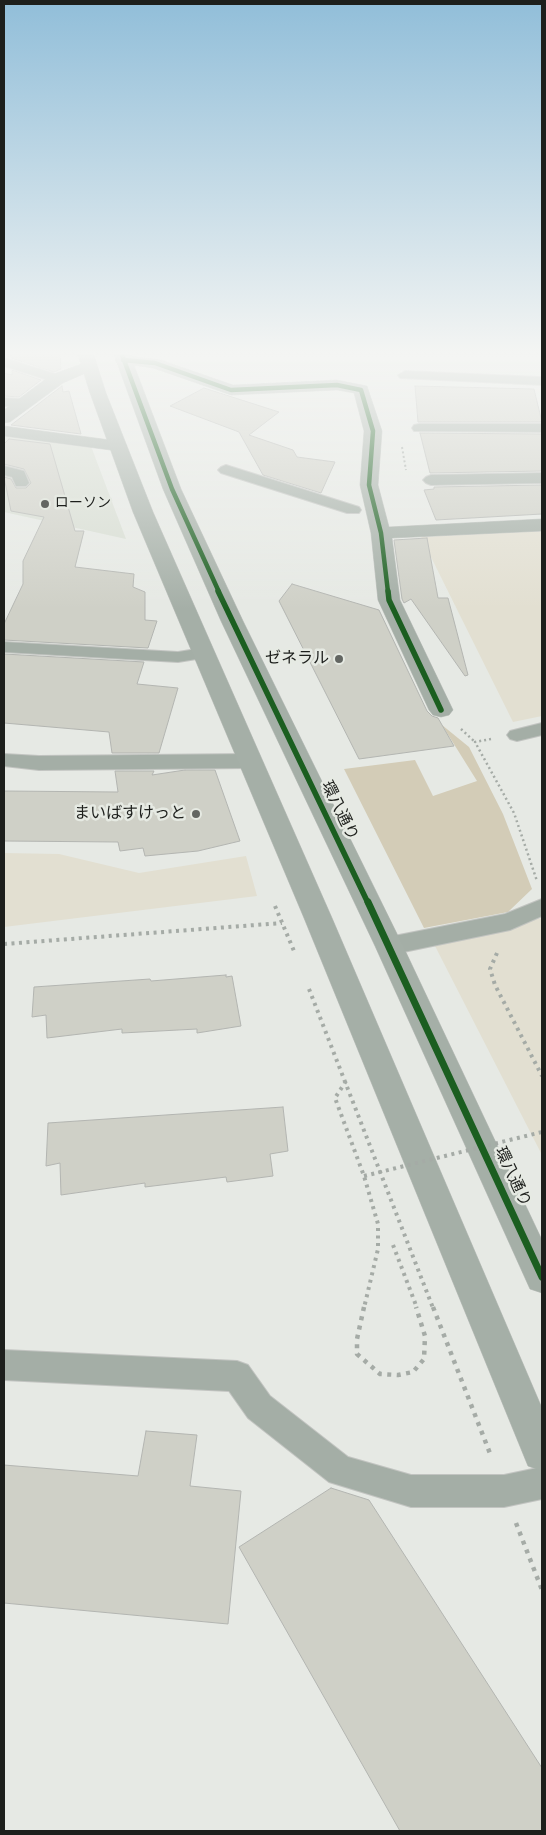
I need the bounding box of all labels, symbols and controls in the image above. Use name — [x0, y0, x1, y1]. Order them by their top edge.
place label: ローソン — [55, 496, 111, 512]
marker: ローソン — [39, 498, 51, 510]
place label: ゼネラル — [265, 649, 329, 669]
marker: ゼネラル — [333, 653, 345, 665]
street label: 環八通り — [316, 778, 362, 844]
place label: まいばすけっと — [74, 804, 186, 824]
marker: まいばすけっと — [190, 808, 202, 820]
street label: 環八通り — [490, 1144, 534, 1210]

